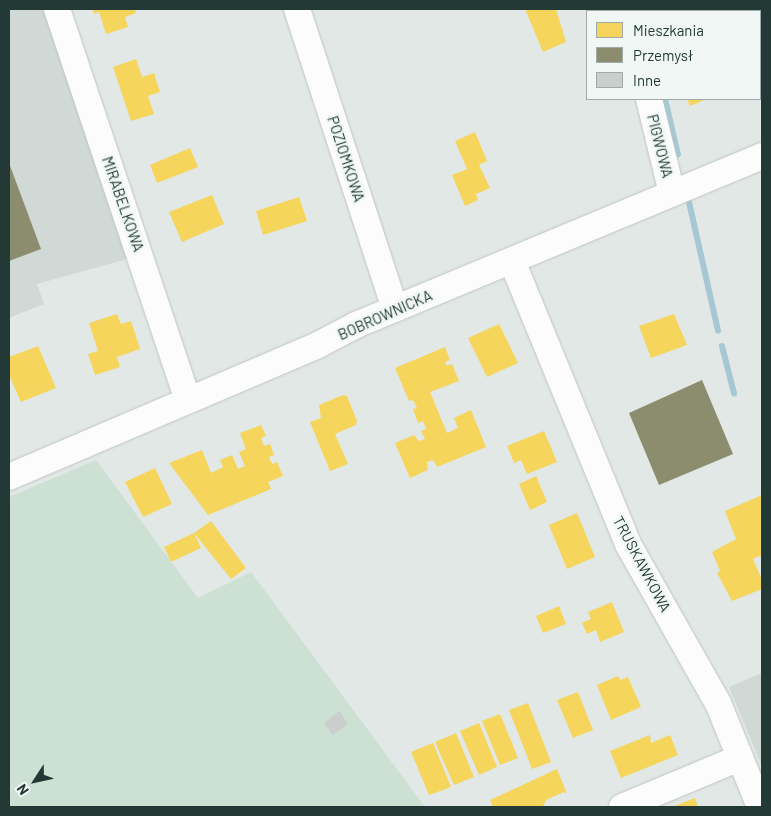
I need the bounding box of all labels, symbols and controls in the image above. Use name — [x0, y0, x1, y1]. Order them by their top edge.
legend — [586, 10, 761, 100]
text: Mieszkania — [633, 21, 704, 39]
text: Przemysł — [633, 46, 693, 64]
text: Inne — [633, 71, 661, 89]
street label: PIGWOWA — [643, 112, 677, 180]
street label: POZIOMKOWA — [324, 114, 368, 204]
street label: MIRABELKOWA — [98, 154, 148, 254]
street label: BOBROWNICKA — [335, 286, 435, 344]
street label: TRUSKAWKOWA — [609, 513, 675, 615]
north arrow — [10, 756, 60, 806]
text: N — [13, 781, 32, 799]

